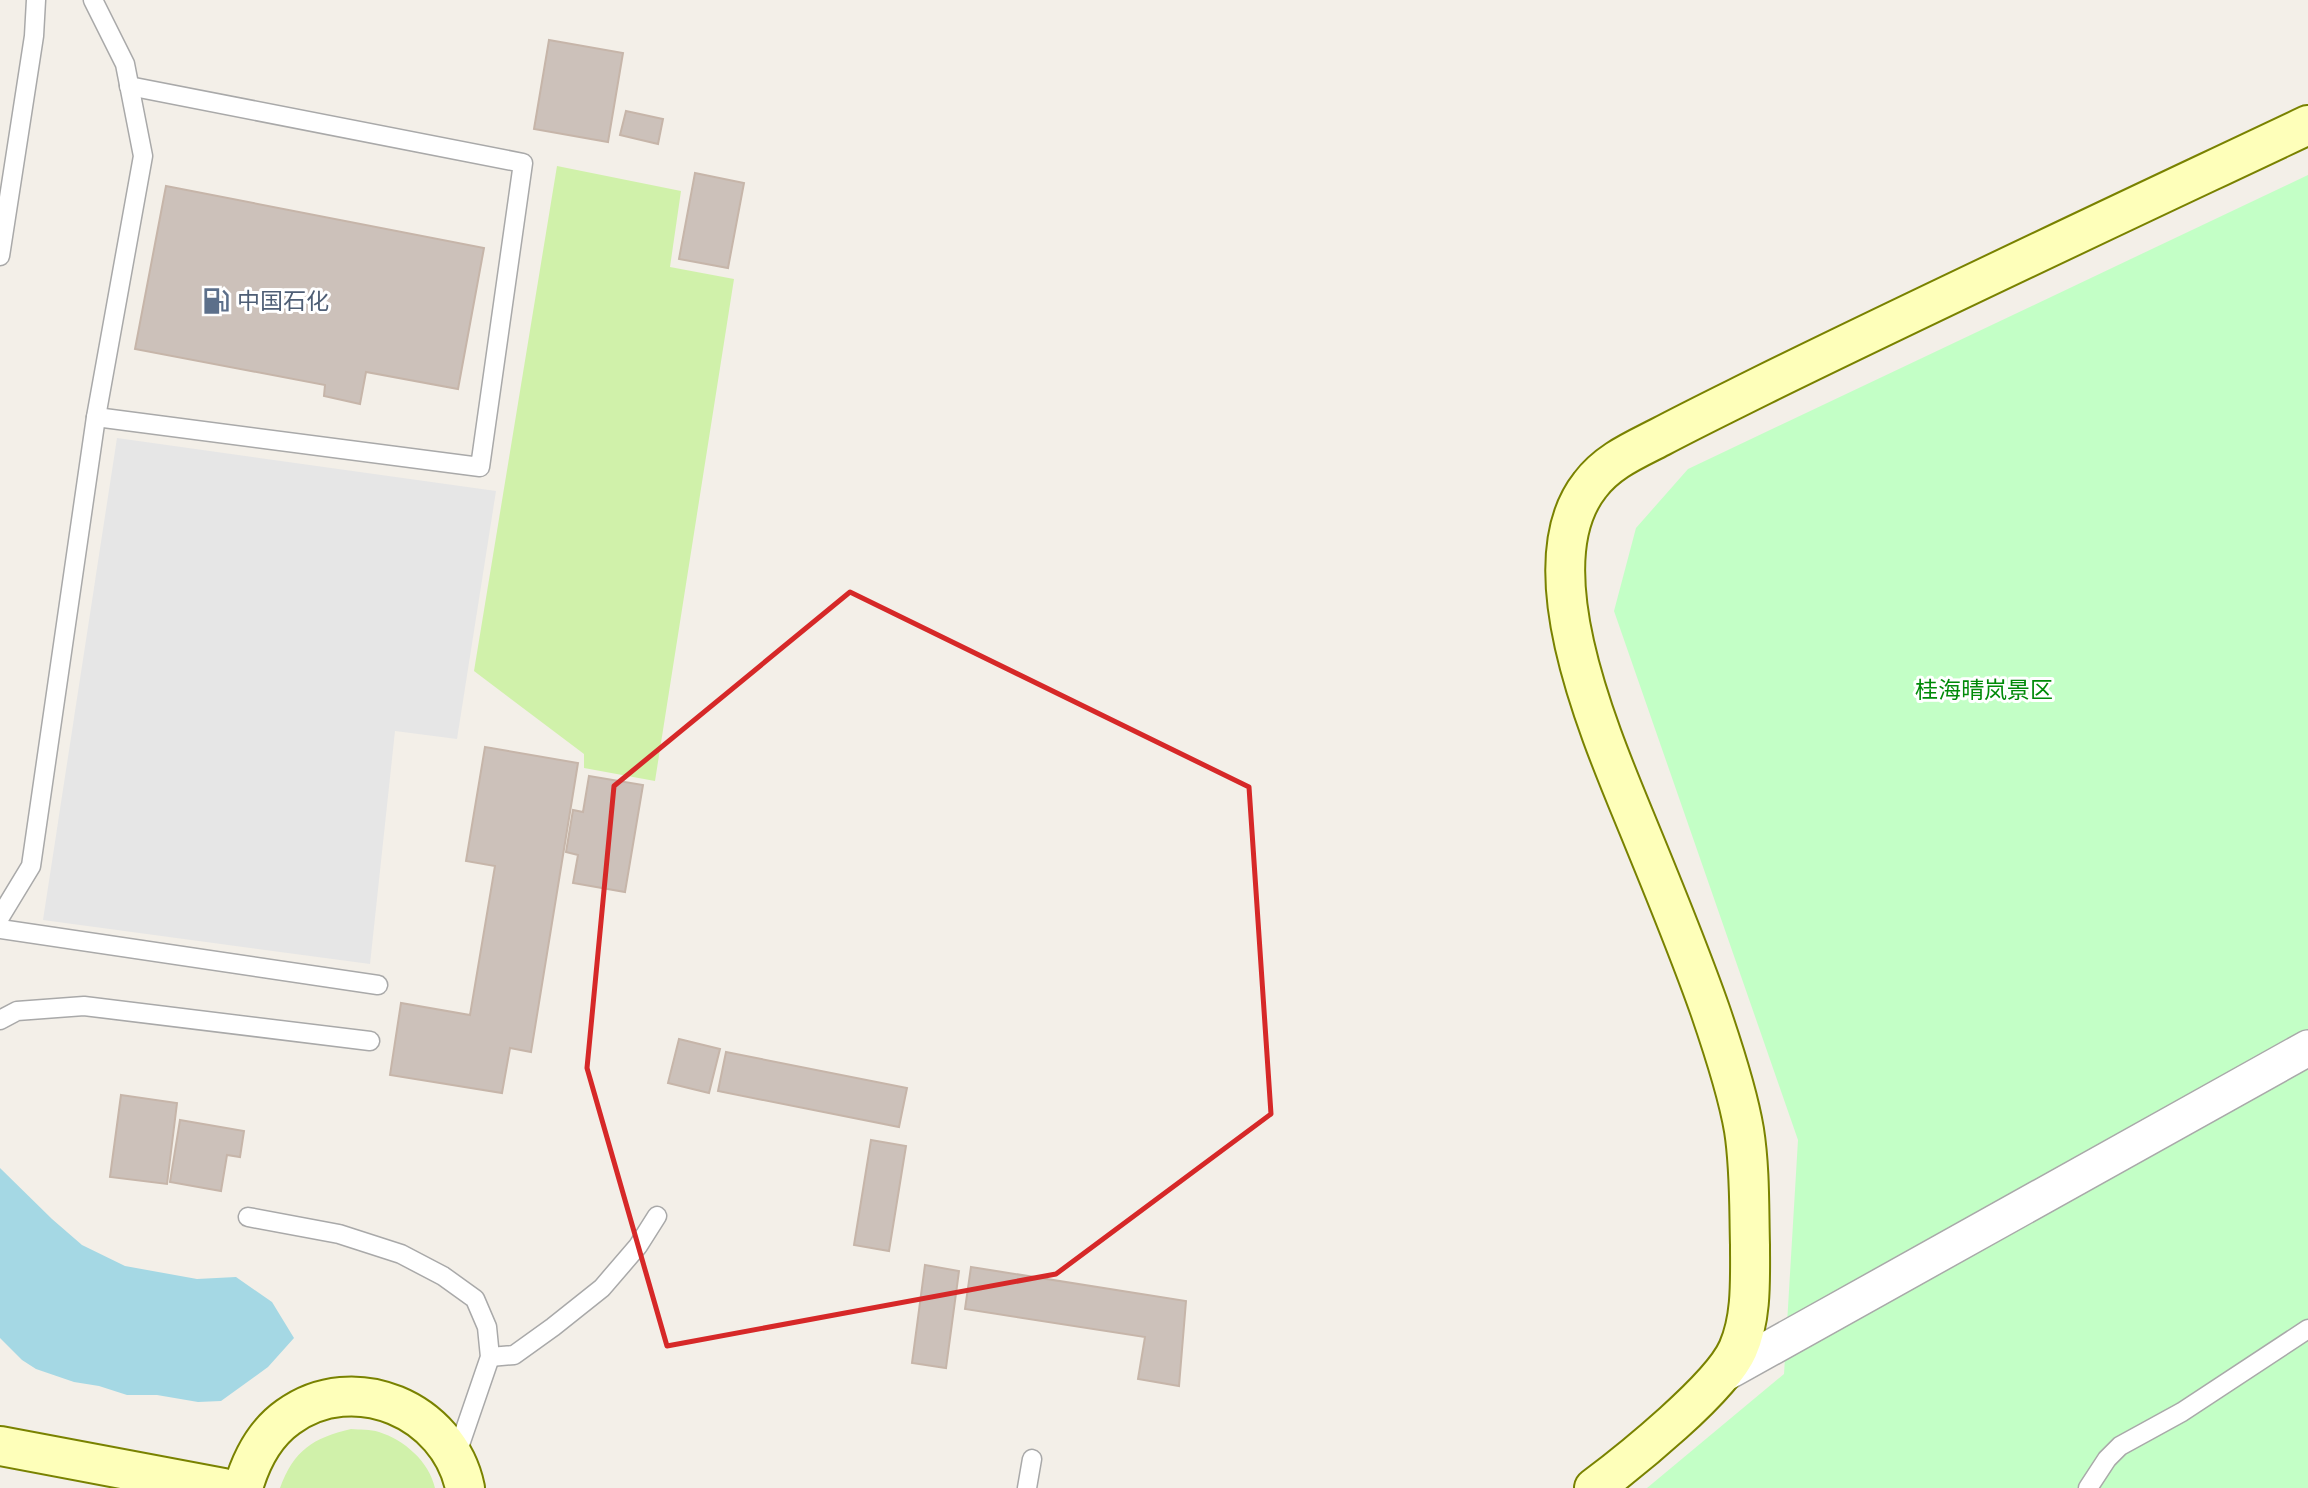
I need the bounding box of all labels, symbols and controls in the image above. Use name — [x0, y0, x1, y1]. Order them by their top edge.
fuel station icon: 中国石化 — [201, 286, 231, 316]
place label: 中国石化 — [237, 286, 329, 316]
park label: 桂海晴岚景区 — [1915, 675, 2053, 705]

